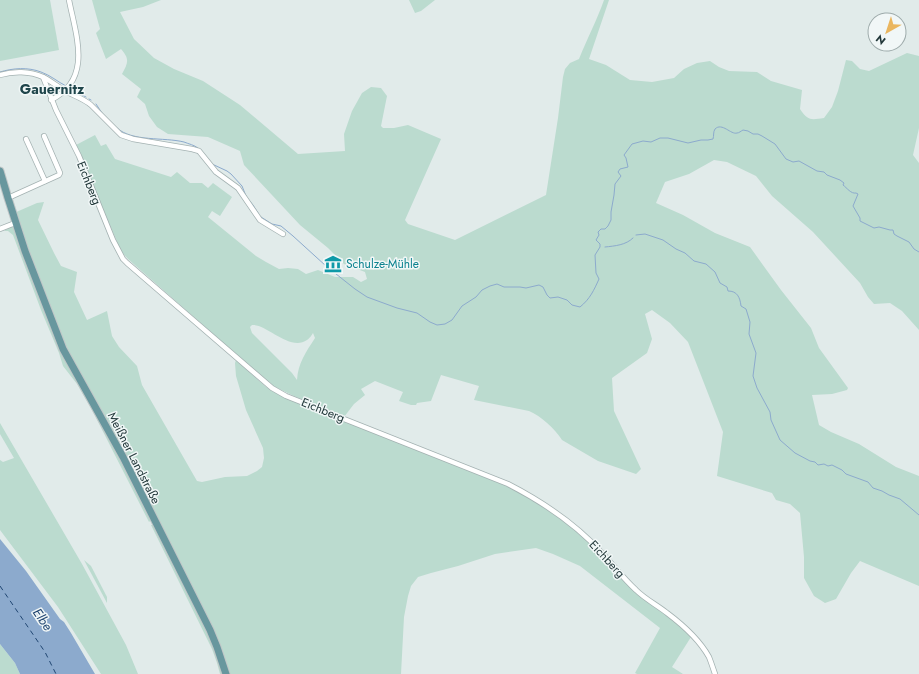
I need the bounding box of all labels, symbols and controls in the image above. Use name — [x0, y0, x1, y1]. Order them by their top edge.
north arrow — [867, 12, 907, 52]
text: N — [872, 31, 889, 49]
district label: Gauernitz — [20, 79, 85, 99]
street label: Eichberg — [72, 159, 106, 207]
museum icon: Schulze-Mühle — [323, 254, 343, 274]
place label: Schulze-Mühle — [346, 255, 419, 273]
street label: Eichberg — [299, 393, 347, 427]
street label: Meißner Landstraße — [103, 409, 165, 507]
street label: Eichberg — [585, 536, 629, 582]
water label: Elbe — [28, 604, 57, 635]

